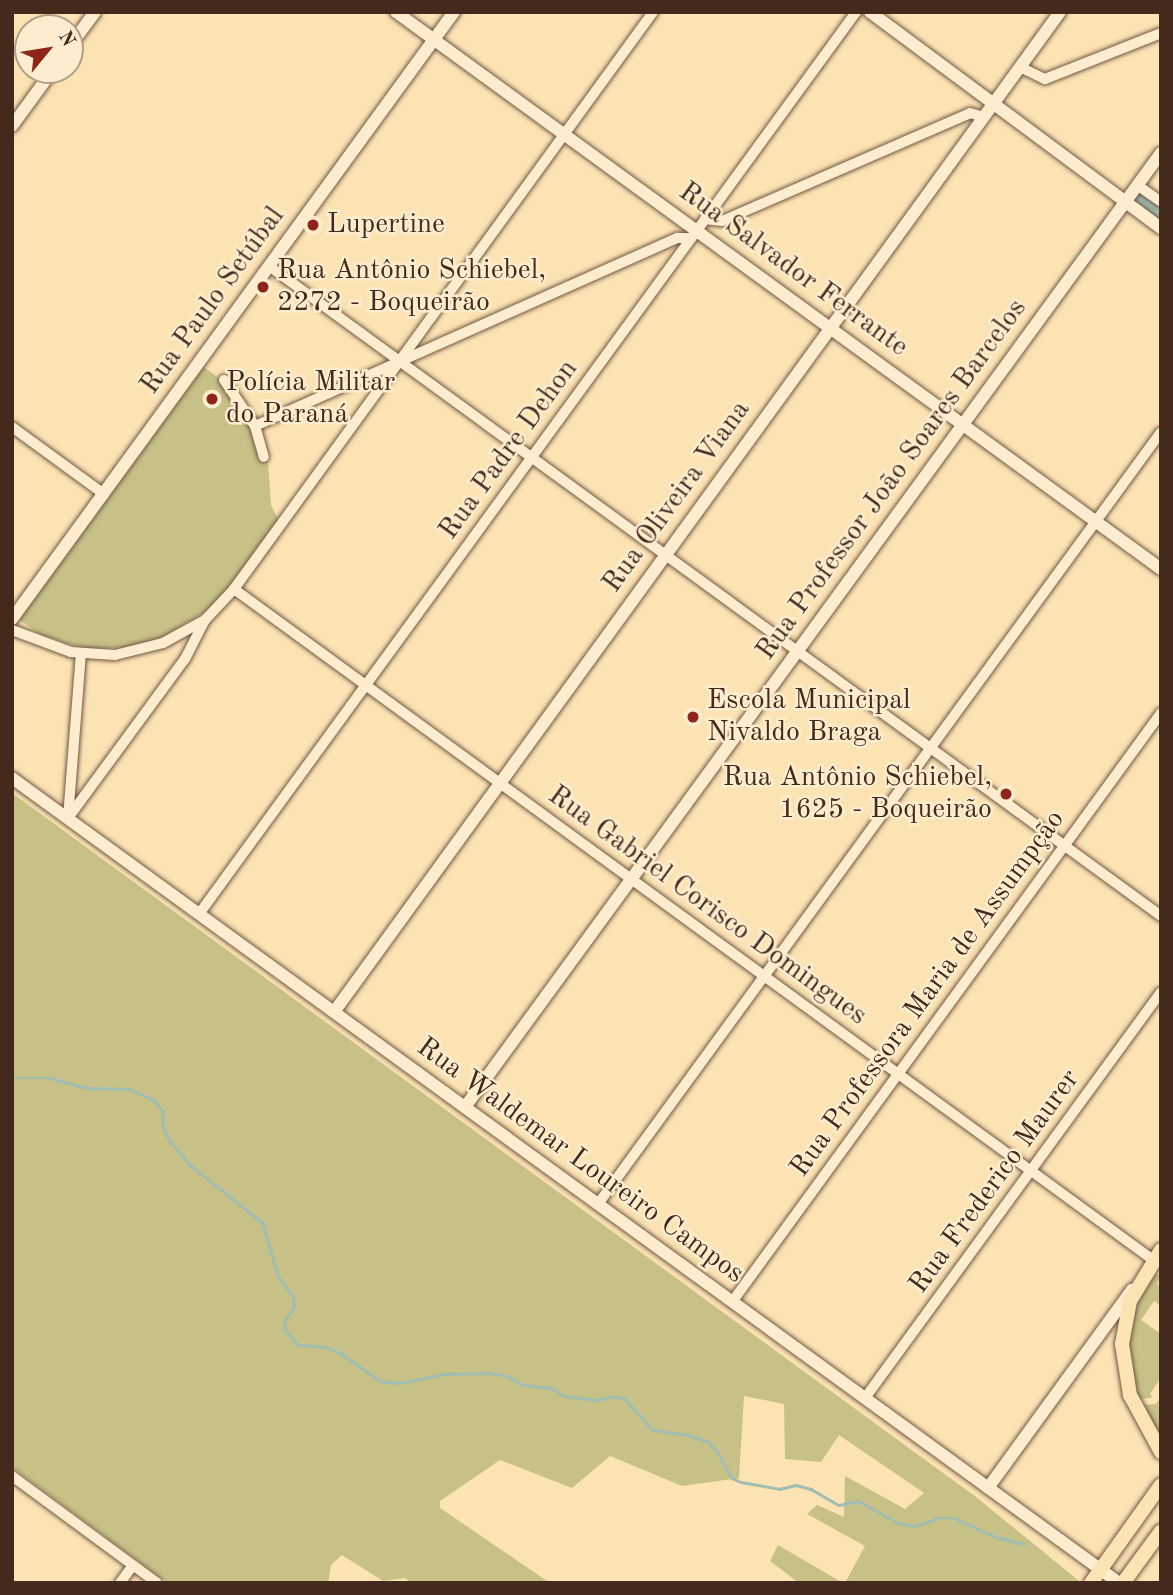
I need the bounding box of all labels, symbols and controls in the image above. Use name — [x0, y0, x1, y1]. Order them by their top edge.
north arrow — [14, 14, 84, 84]
text: N — [54, 28, 78, 50]
street label: Rua Salvador Ferrante — [672, 175, 914, 365]
street label: Rua Paulo Setúbal — [134, 201, 292, 401]
place label: Lupertine — [327, 208, 445, 242]
marker: Lupertine — [305, 217, 321, 233]
place label: Rua Antônio Schiebel, 2272 - Boqueirão — [277, 254, 546, 320]
marker: Rua Antônio Schiebel, 2272 - Boqueirão — [255, 279, 271, 295]
street label: Rua Professor João Soares Barcelos — [750, 293, 1034, 667]
street label: Rua Padre Dehon — [432, 354, 586, 546]
place label: Polícia Militar do Paraná — [226, 366, 395, 432]
marker: Polícia Militar do Paraná — [204, 391, 220, 407]
street label: Rua Oliveira Viana — [596, 394, 758, 600]
place label: Escola Municipal Nivaldo Braga — [707, 684, 911, 750]
marker: Escola Municipal Nivaldo Braga — [685, 709, 701, 725]
place label: Rua Antônio Schiebel, 1625 - Boqueirão — [723, 761, 992, 827]
street label: Rua Gabriel Corisco Domingues — [541, 779, 873, 1033]
marker: Rua Antônio Schiebel, 1625 - Boqueirão — [998, 786, 1014, 802]
street label: Rua Professora Maria de Assumpção — [784, 804, 1072, 1184]
street label: Rua Waldemar Loureiro Campos — [410, 1031, 750, 1291]
street label: Rua Frederico Maurer — [902, 1064, 1088, 1300]

